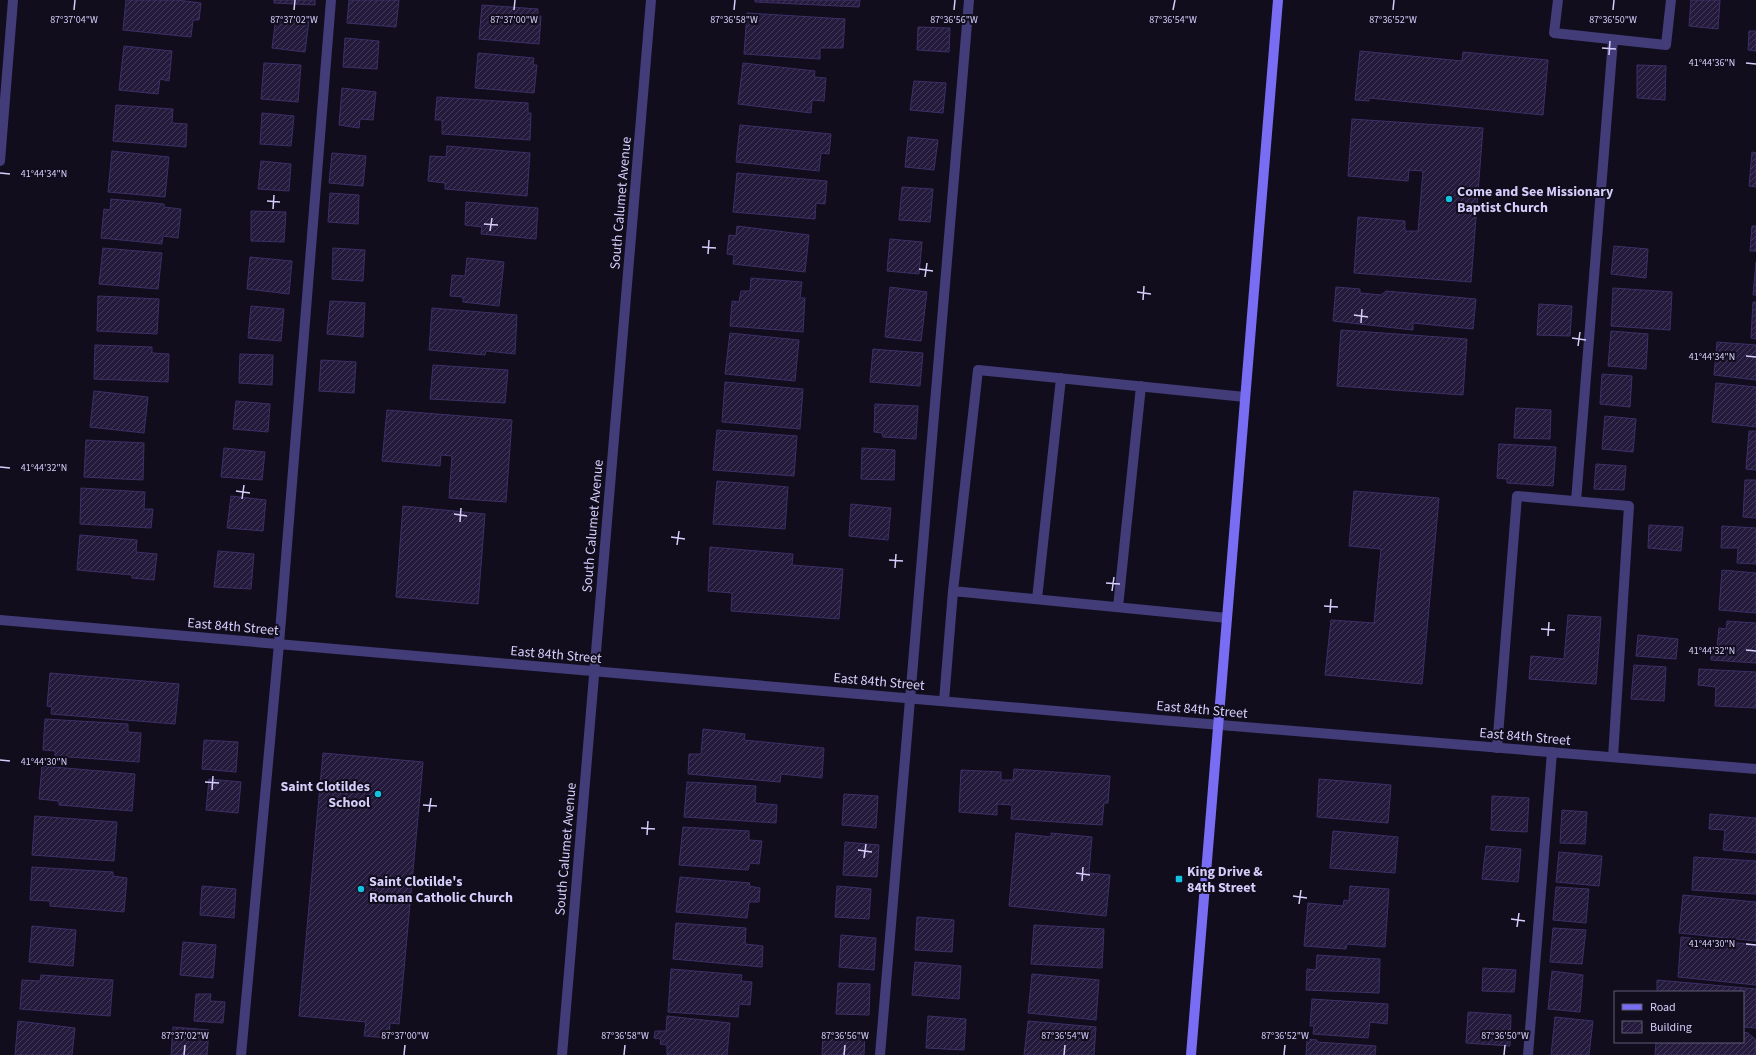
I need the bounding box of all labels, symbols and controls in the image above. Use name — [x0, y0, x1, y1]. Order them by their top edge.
text: 87°37'04"W — [50, 13, 98, 27]
text: 87°37'02"W — [270, 13, 318, 27]
text: 87°37'00"W — [490, 13, 538, 27]
text: 87°36'58"W — [710, 13, 758, 27]
text: 87°36'56"W — [930, 13, 978, 27]
text: 87°36'54"W — [1149, 13, 1197, 27]
text: 87°36'52"W — [1369, 13, 1417, 27]
text: 87°36'50"W — [1589, 13, 1637, 27]
text: 41°44'36"N — [1689, 56, 1735, 70]
street label: South Calumet Avenue — [605, 136, 637, 270]
text: 41°44'34"N — [21, 167, 67, 181]
place label: Come and See Missionary Baptist Church — [1457, 182, 1614, 218]
marker: Come and See Missionary Baptist Church — [1444, 194, 1454, 204]
text: 41°44'34"N — [1689, 350, 1735, 364]
street label: South Calumet Avenue — [577, 459, 609, 593]
text: 41°44'32"N — [21, 461, 67, 475]
street label: East 84th Street — [186, 613, 280, 641]
street label: East 84th Street — [509, 641, 603, 669]
text: 41°44'32"N — [1689, 644, 1735, 658]
street label: East 84th Street — [832, 668, 926, 696]
street label: East 84th Street — [1155, 696, 1249, 724]
street label: East 84th Street — [1478, 723, 1572, 751]
text: 41°44'30"N — [21, 755, 67, 769]
place label: Saint Clotildes School — [281, 777, 370, 813]
street label: South Calumet Avenue — [550, 782, 582, 916]
marker: Saint Clotildes School — [373, 789, 383, 799]
place label: King Drive & 84th Street — [1187, 862, 1263, 898]
place label: Saint Clotilde's Roman Catholic Church — [369, 872, 513, 908]
marker: King Drive & 84th Street — [1174, 874, 1184, 884]
marker: Saint Clotilde's Roman Catholic Church — [356, 884, 366, 894]
text: 41°44'30"N — [1689, 937, 1735, 951]
legend — [1614, 991, 1744, 1043]
text: Road — [1650, 999, 1676, 1016]
text: Building — [1650, 1019, 1692, 1036]
text: 87°37'02"W — [161, 1029, 209, 1043]
text: 87°37'00"W — [381, 1029, 429, 1043]
text: 87°36'58"W — [601, 1029, 649, 1043]
text: 87°36'56"W — [821, 1029, 869, 1043]
text: 87°36'54"W — [1041, 1029, 1089, 1043]
text: 87°36'52"W — [1261, 1029, 1309, 1043]
text: 87°36'50"W — [1481, 1029, 1529, 1043]

